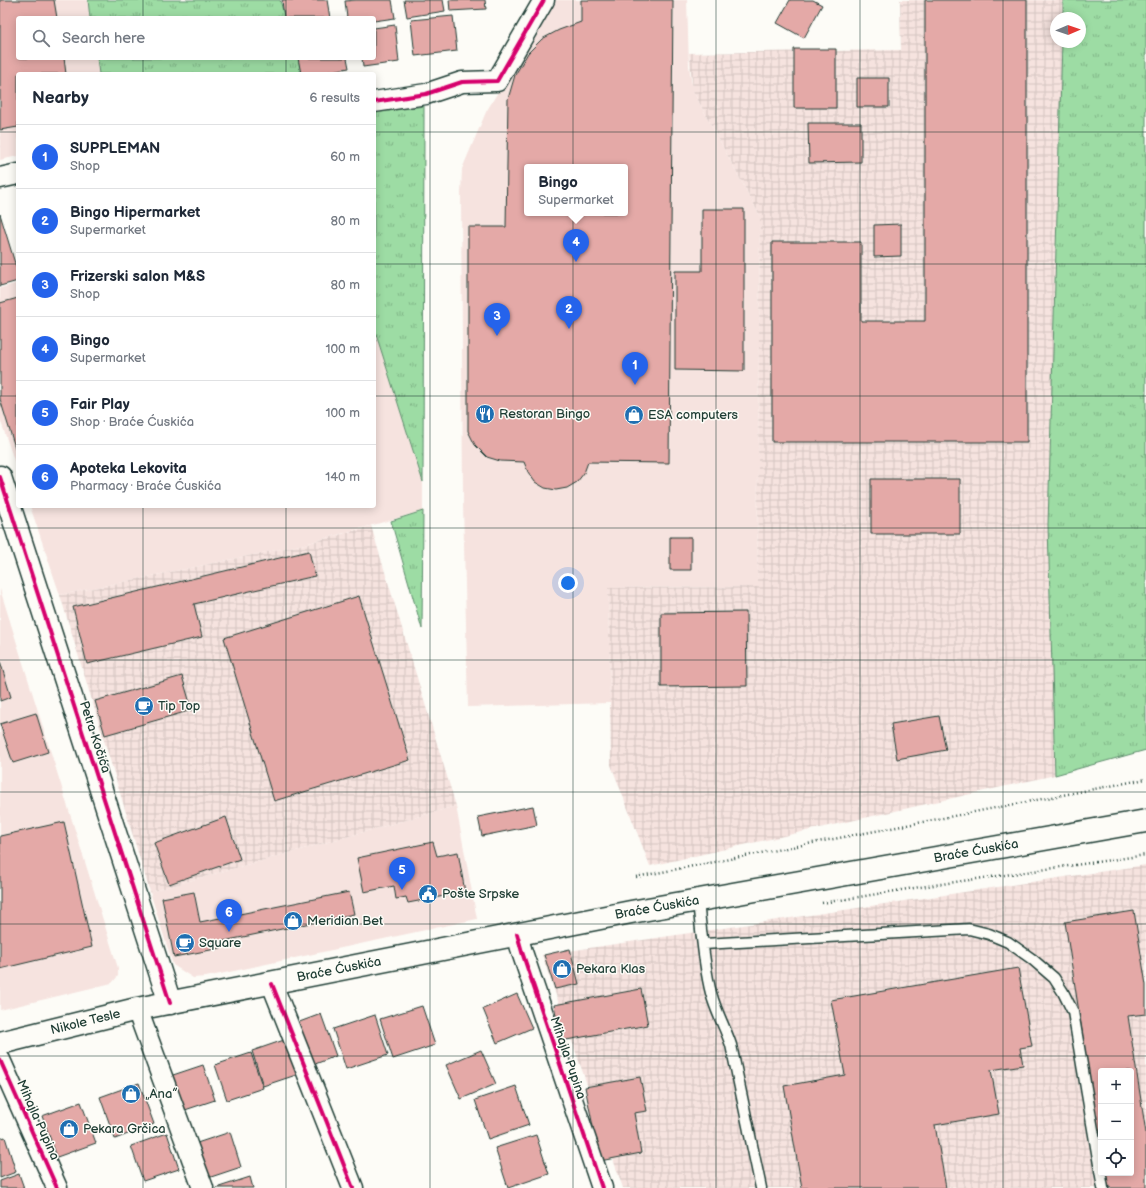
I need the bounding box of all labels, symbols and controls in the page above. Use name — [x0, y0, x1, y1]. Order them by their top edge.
north arrow — [1050, 12, 1086, 48]
search box — [16, 16, 376, 60]
icon: search — [30, 27, 52, 49]
text: Search here — [62, 29, 145, 48]
text: Nearby — [32, 88, 89, 108]
text: 6 results — [310, 90, 360, 106]
text: SUPPLEMAN — [70, 139, 160, 158]
text: 1 — [42, 149, 48, 165]
text: 60 m — [330, 149, 360, 165]
text: Shop — [70, 158, 100, 174]
popup — [524, 164, 628, 216]
text: Bingo — [538, 173, 578, 192]
text: Supermarket — [538, 192, 614, 208]
text: Bingo Hipermarket — [70, 203, 200, 222]
text: 2 — [41, 213, 49, 229]
text: 80 m — [331, 213, 360, 229]
text: Supermarket — [70, 222, 146, 238]
pin: 4 — [563, 229, 589, 262]
text: Frizerski salon M&S — [70, 267, 205, 286]
text: 3 — [41, 277, 49, 293]
text: 80 m — [331, 277, 360, 293]
text: Shop — [70, 286, 100, 302]
pin: 2 — [556, 296, 582, 329]
pin: 3 — [484, 303, 510, 336]
text: Bingo — [70, 331, 110, 350]
text: 4 — [41, 341, 49, 357]
text: 100 m — [325, 341, 360, 357]
text: Supermarket — [70, 350, 146, 366]
pin: 1 — [622, 352, 648, 385]
text: Fair Play — [70, 395, 130, 414]
restaurant icon: Restoran Bingo — [474, 403, 496, 425]
shop icon: ESA computers — [623, 404, 645, 426]
text: 5 — [41, 405, 49, 421]
text: 100 m — [325, 405, 360, 421]
place label: Restoran Bingo — [499, 406, 590, 422]
place label: ESA computers — [648, 407, 739, 423]
text: Shop · Braće Ćuskića — [70, 414, 194, 430]
text: Apoteka Lekovita — [70, 459, 187, 478]
text: 6 — [41, 469, 49, 485]
text: 140 m — [325, 469, 360, 485]
text: Pharmacy · Braće Ćuskića — [70, 478, 221, 494]
your location — [558, 573, 578, 593]
cafe icon: Tip Top — [133, 695, 155, 717]
place label: Tip Top — [158, 698, 200, 714]
street label: Petra Kočića — [76, 699, 114, 775]
street label: Braće Ćuskića — [933, 836, 1020, 866]
pin: 5 — [389, 857, 415, 890]
public building icon: Pošte Srpske — [417, 883, 439, 905]
place label: Pošte Srpske — [442, 886, 519, 902]
street label: Braće Ćuskića — [613, 892, 701, 923]
pin: 6 — [216, 899, 242, 932]
shop icon: Meridian Bet — [282, 910, 304, 932]
place label: Meridian Bet — [307, 913, 383, 929]
cafe icon: Square — [174, 932, 196, 954]
place label: Square — [199, 935, 241, 951]
street label: Braće Ćuskića — [295, 953, 383, 985]
shop icon: Pekara Klas — [551, 958, 573, 980]
place label: Pekara Klas — [576, 961, 646, 977]
street label: Nikole Tesle — [49, 1005, 122, 1038]
street label: Mihajla Pupina — [546, 1015, 590, 1101]
map controls — [1098, 1068, 1134, 1176]
button: + — [1098, 1068, 1134, 1104]
street label: Mihajla Pupina — [13, 1077, 63, 1163]
shop icon: „Ana” — [120, 1083, 142, 1105]
place label: „Ana” — [145, 1086, 178, 1102]
button: − — [1098, 1104, 1134, 1140]
shop icon: Pekara Grčica — [58, 1118, 80, 1140]
place label: Pekara Grčica — [83, 1121, 166, 1137]
button: locate — [1098, 1140, 1134, 1176]

